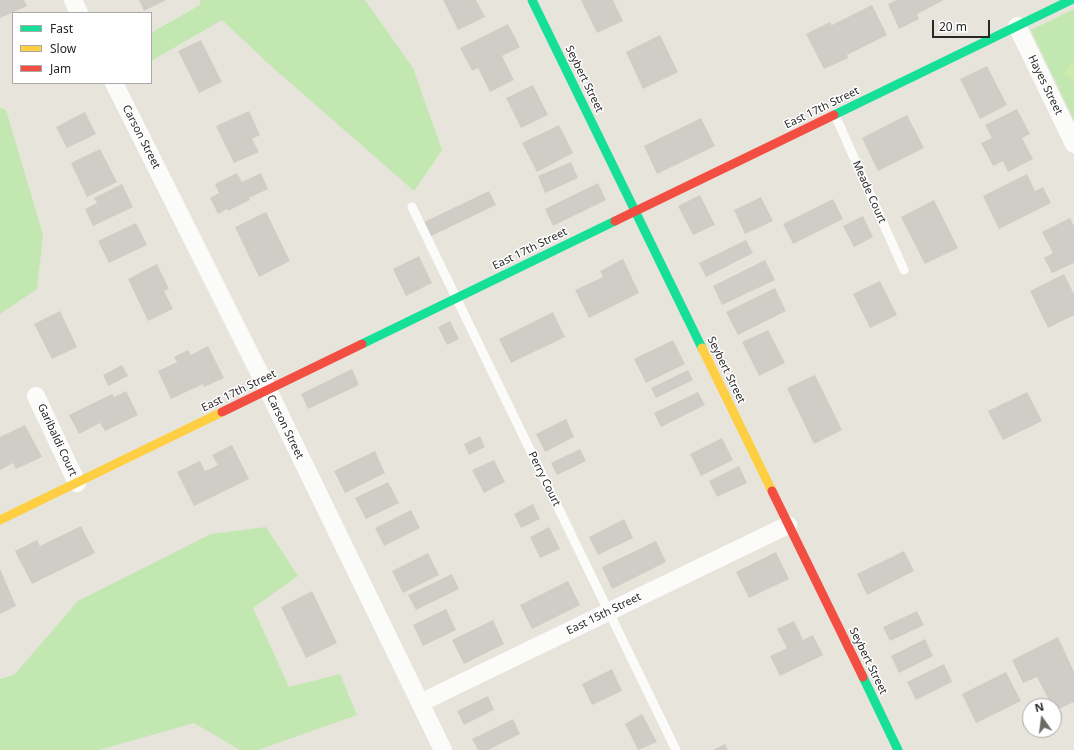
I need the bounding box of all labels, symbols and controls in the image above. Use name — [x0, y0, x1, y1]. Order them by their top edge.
legend — [12, 12, 152, 84]
scale bar — [934, 12, 992, 38]
text: 20 m — [939, 18, 967, 35]
text: Fast — [50, 20, 73, 37]
text: Slow — [50, 40, 76, 57]
street label: Seybert Street — [562, 43, 606, 115]
street label: Hayes Street — [1025, 53, 1065, 117]
text: Jam — [50, 60, 71, 77]
street label: East 17th Street — [783, 84, 861, 132]
street label: Carson Street — [119, 103, 163, 171]
street label: Meade Court — [849, 159, 889, 225]
street label: East 17th Street — [491, 225, 569, 273]
street label: Seybert Street — [704, 334, 748, 406]
street label: East 17th Street — [200, 367, 278, 415]
street label: Carson Street — [264, 393, 306, 461]
street label: Garibaldi Court — [34, 402, 80, 478]
street label: Perry Court — [525, 449, 563, 509]
street label: East 15th Street — [565, 590, 643, 638]
street label: Seybert Street — [846, 625, 890, 697]
north arrow — [1022, 698, 1062, 738]
text: N — [1033, 698, 1045, 715]

